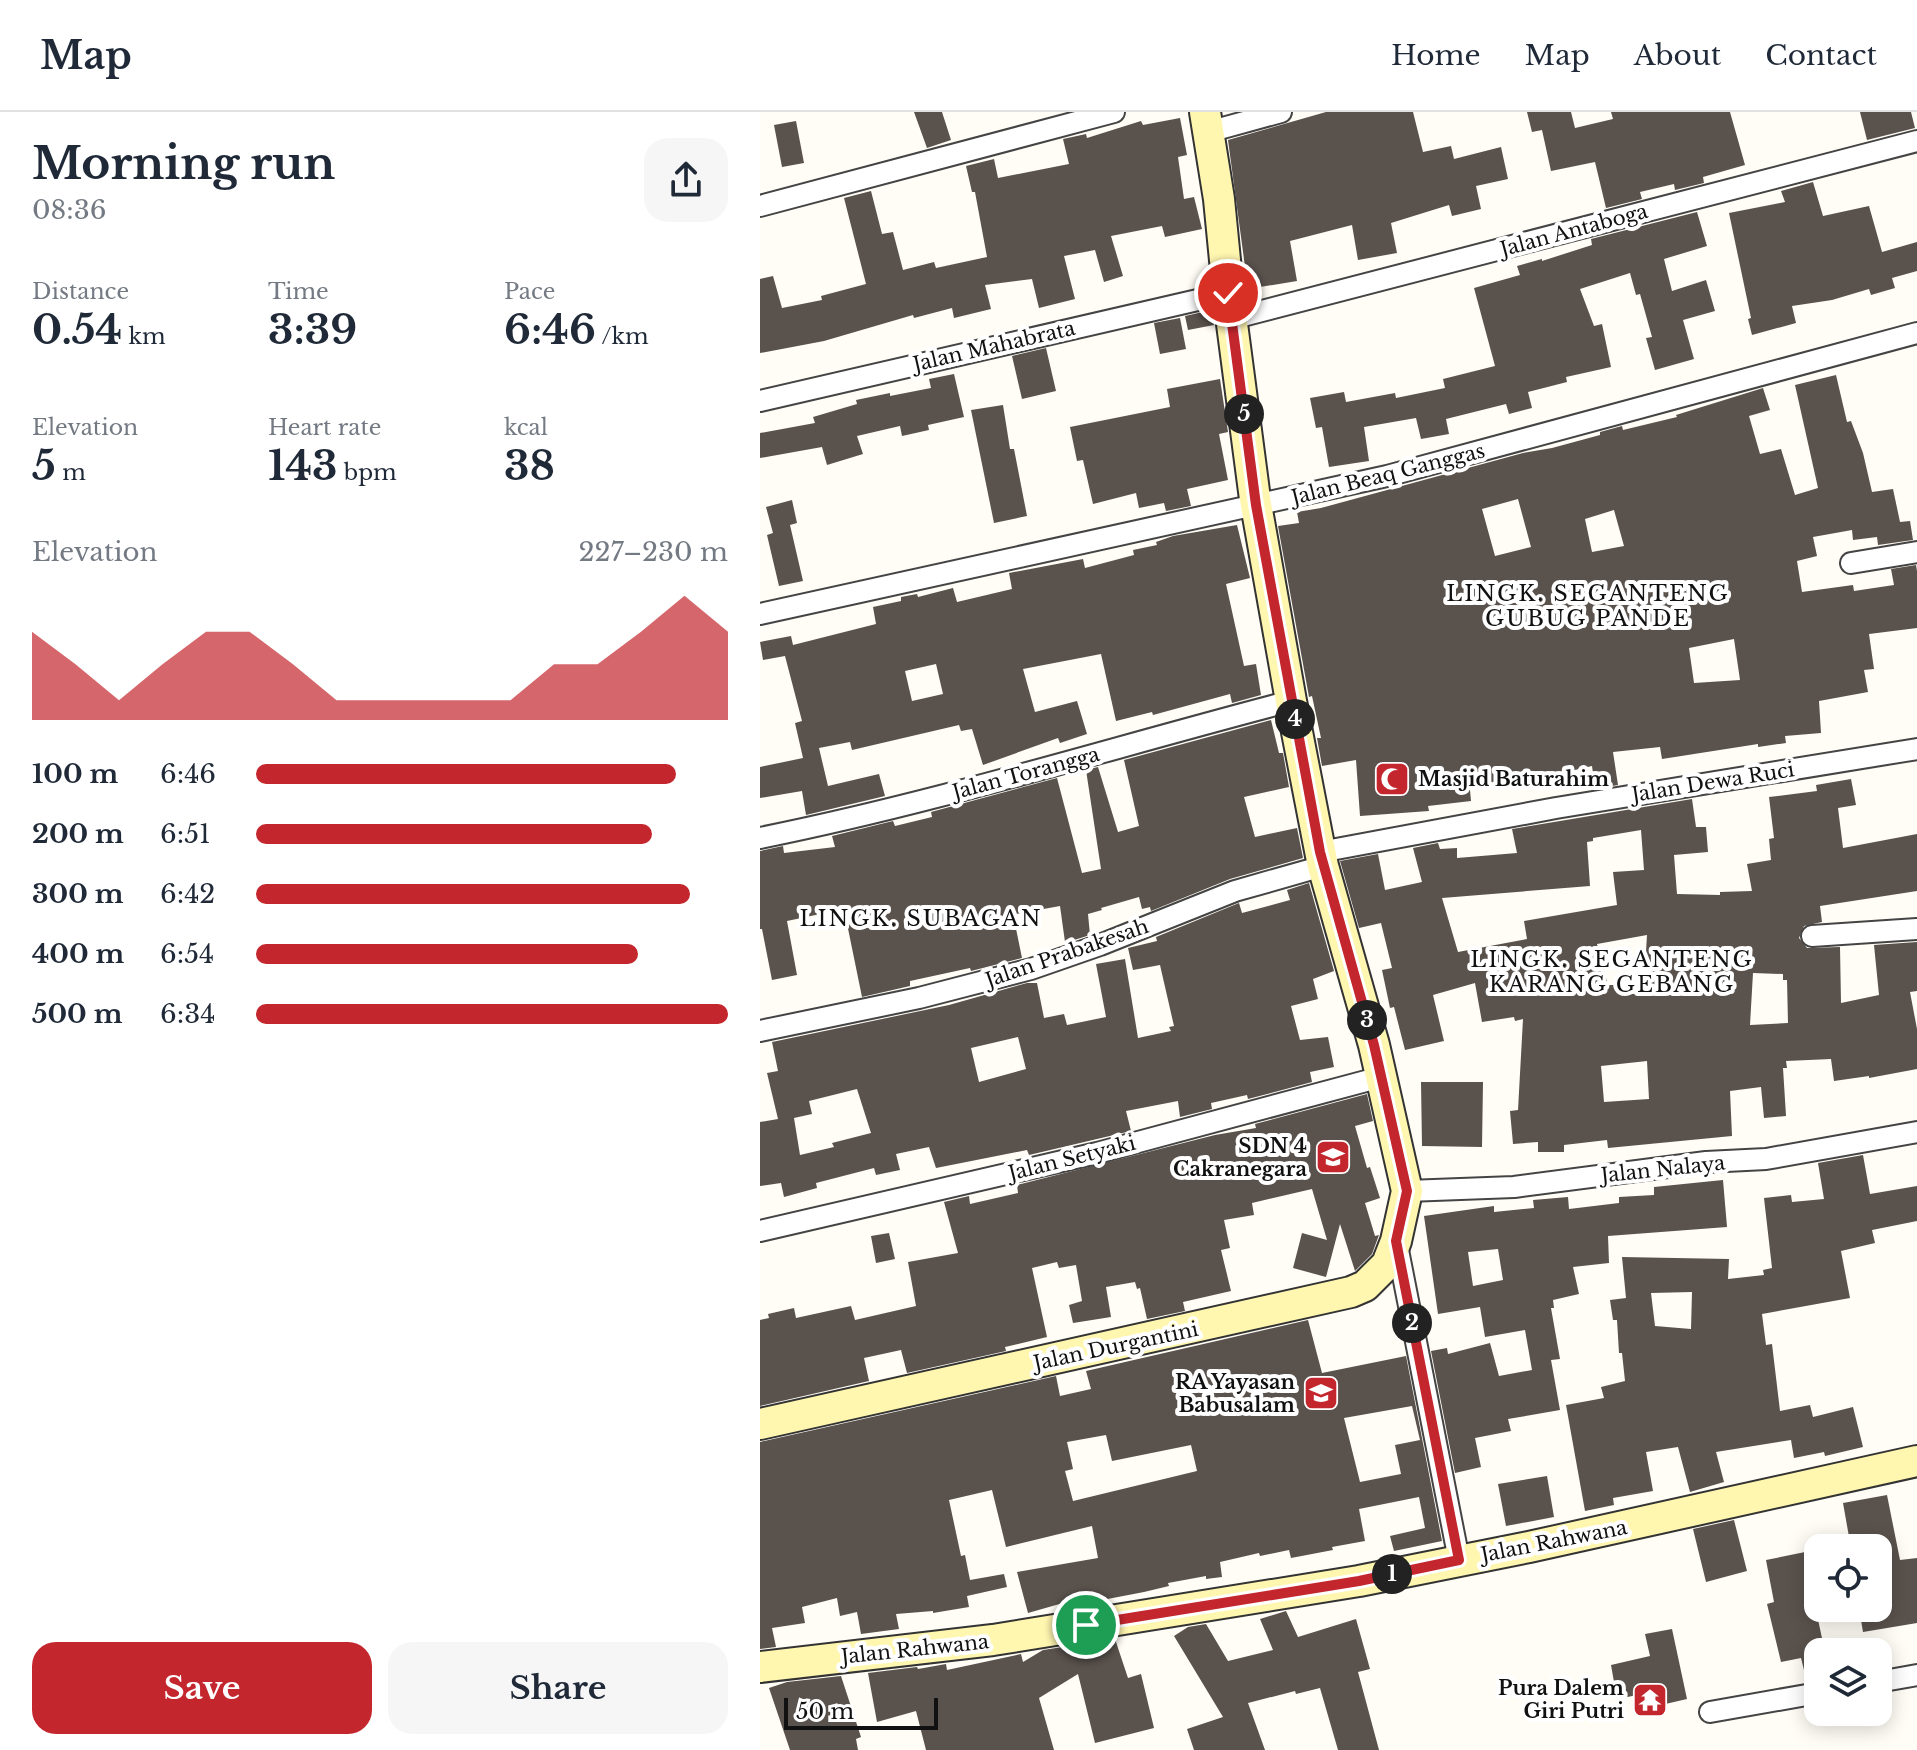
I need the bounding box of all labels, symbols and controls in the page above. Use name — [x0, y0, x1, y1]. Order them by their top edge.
text: Map — [40, 32, 132, 79]
text: Home — [1391, 38, 1481, 73]
text: Map — [1525, 38, 1590, 73]
text: About — [1634, 38, 1721, 73]
text: Contact — [1765, 38, 1877, 73]
text: Morning run — [32, 136, 335, 191]
button: share — [644, 138, 728, 222]
text: 08:36 — [32, 194, 106, 226]
street label: Jalan Antaboga — [1495, 199, 1651, 262]
pin — [1194, 259, 1262, 327]
icon: check — [1206, 271, 1250, 315]
text: Distance — [32, 278, 129, 305]
text: Time — [268, 278, 329, 305]
text: Pace — [504, 278, 555, 305]
text: 0.54 — [32, 305, 122, 355]
text: 3:39 — [268, 305, 357, 355]
text: 6:46 — [504, 305, 596, 355]
street label: Jalan Mahabrata — [908, 315, 1078, 377]
text: km — [122, 323, 166, 350]
text: /km — [596, 323, 649, 350]
pin: 5 — [1224, 394, 1264, 434]
text: 5 — [1237, 400, 1251, 427]
text: Elevation — [32, 414, 138, 441]
text: Heart rate — [268, 414, 381, 441]
text: kcal — [504, 414, 548, 441]
street label: Jalan Beaq Ganggas — [1286, 438, 1487, 510]
text: 5 — [32, 441, 56, 491]
text: 143 — [268, 441, 337, 491]
text: 38 — [504, 441, 555, 491]
text: m — [56, 459, 86, 486]
text: bpm — [337, 459, 397, 486]
text: Elevation — [32, 536, 158, 568]
text: 227–230 m — [579, 536, 728, 568]
district label: LINGK. SEGANTENG GUBUG PANDE — [1446, 580, 1730, 632]
pin: 4 — [1275, 699, 1315, 739]
text: 4 — [1288, 705, 1302, 732]
street label: Jalan Torangga — [947, 742, 1103, 805]
street label: Jalan Dewa Ruci — [1627, 757, 1796, 807]
text: 100 m — [32, 758, 118, 790]
text: 6:46 — [160, 758, 216, 790]
mosque icon: Masjid Baturahim — [1373, 760, 1411, 798]
place label: Masjid Baturahim — [1418, 767, 1609, 791]
text: 200 m — [32, 818, 124, 850]
text: 6:51 — [160, 818, 211, 850]
text: 300 m — [32, 878, 124, 910]
text: 6:42 — [160, 878, 215, 910]
district label: LINGK. SUBAGAN — [799, 905, 1043, 932]
street label: Jalan Prabakesah — [979, 914, 1152, 993]
text: 400 m — [32, 938, 124, 970]
text: 6:54 — [160, 938, 214, 970]
district label: LINGK. SEGANTENG KARANG GEBANG — [1470, 946, 1754, 998]
text: 500 m — [32, 998, 122, 1030]
text: 6:34 — [160, 998, 215, 1030]
pin: 3 — [1347, 1000, 1387, 1040]
text: 3 — [1360, 1006, 1374, 1033]
street label: Jalan Setyaki — [1003, 1131, 1138, 1186]
place label: SDN 4 Cakranegara — [1173, 1134, 1308, 1181]
school or university icon: SDN 4 Cakranegara — [1314, 1138, 1352, 1176]
street label: Jalan Nalaya — [1597, 1150, 1727, 1188]
pin: 2 — [1392, 1303, 1432, 1343]
text: 2 — [1405, 1309, 1419, 1336]
street label: Jalan Durgantini — [1028, 1317, 1201, 1376]
place label: RA Yayasan Babusalam — [1175, 1370, 1295, 1417]
school or university icon: RA Yayasan Babusalam — [1302, 1374, 1340, 1412]
street label: Jalan Rahwana — [1476, 1515, 1630, 1568]
map controls — [1804, 1534, 1892, 1726]
button: locate — [1804, 1534, 1892, 1622]
pin: 1 — [1372, 1554, 1412, 1594]
text: 1 — [1387, 1560, 1397, 1587]
pin — [1052, 1591, 1120, 1659]
icon: arrive — [1064, 1603, 1108, 1647]
street label: Jalan Rahwana — [837, 1629, 991, 1669]
button: layers — [1804, 1638, 1892, 1726]
button: Save — [32, 1642, 372, 1734]
button: Share — [388, 1642, 728, 1734]
place label: Pura Dalem Giri Putri — [1498, 1676, 1624, 1723]
temple icon: Pura Dalem Giri Putri — [1631, 1681, 1669, 1719]
scale bar — [784, 1694, 938, 1730]
text: 50 m — [796, 1698, 854, 1725]

